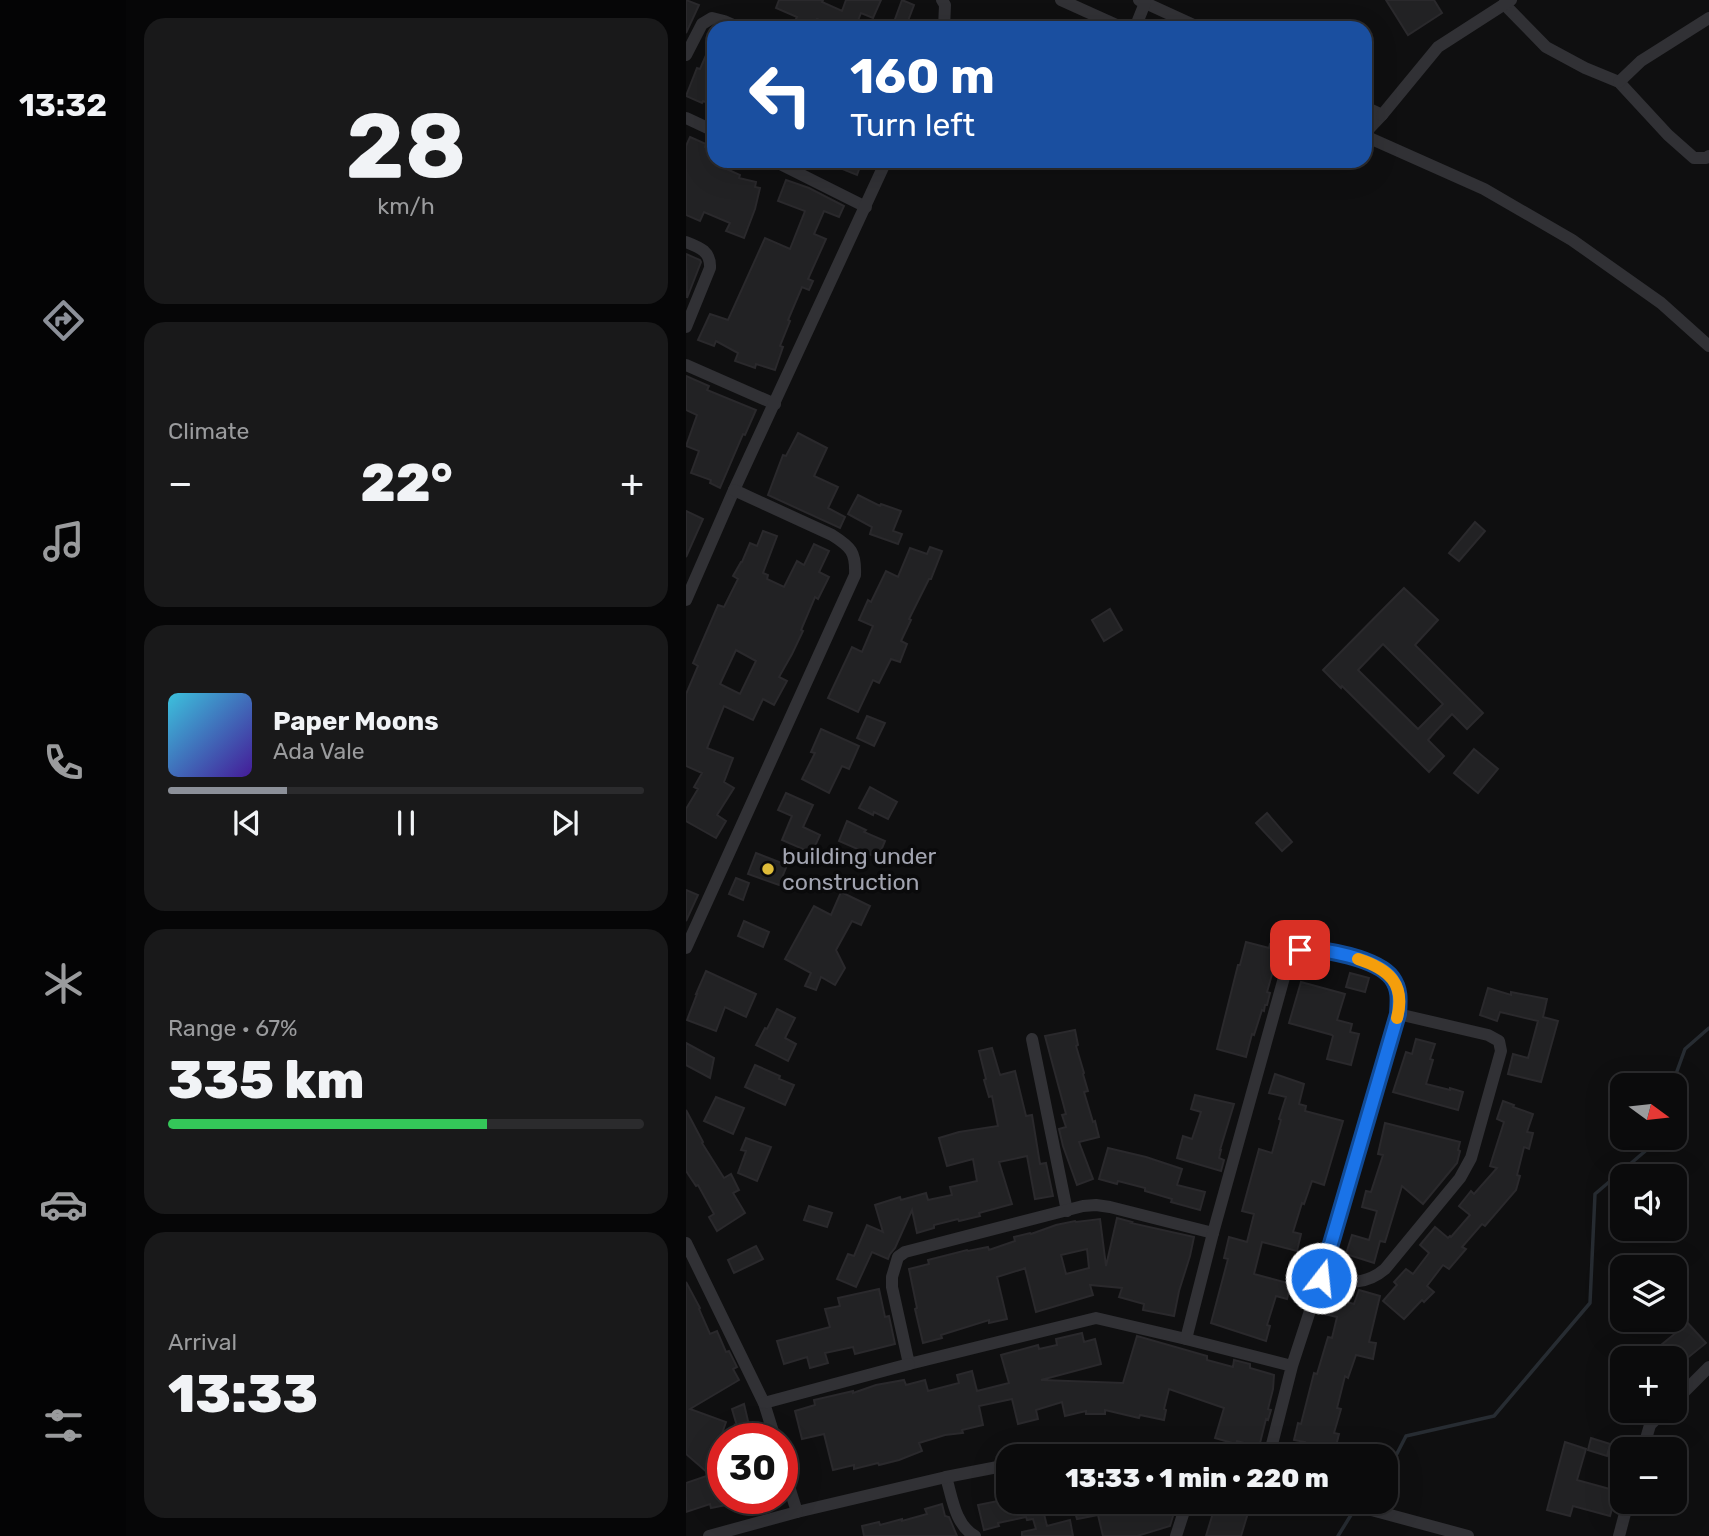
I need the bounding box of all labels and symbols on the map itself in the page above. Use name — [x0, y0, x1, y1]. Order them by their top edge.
place label: building under construction — [782, 842, 937, 896]
marker: building under construction — [760, 861, 776, 877]
pin — [1270, 920, 1330, 980]
north arrow — [1610, 1073, 1687, 1150]
position arrow — [1284, 1241, 1358, 1315]
speed limit sign: 30 — [707, 1423, 798, 1514]

